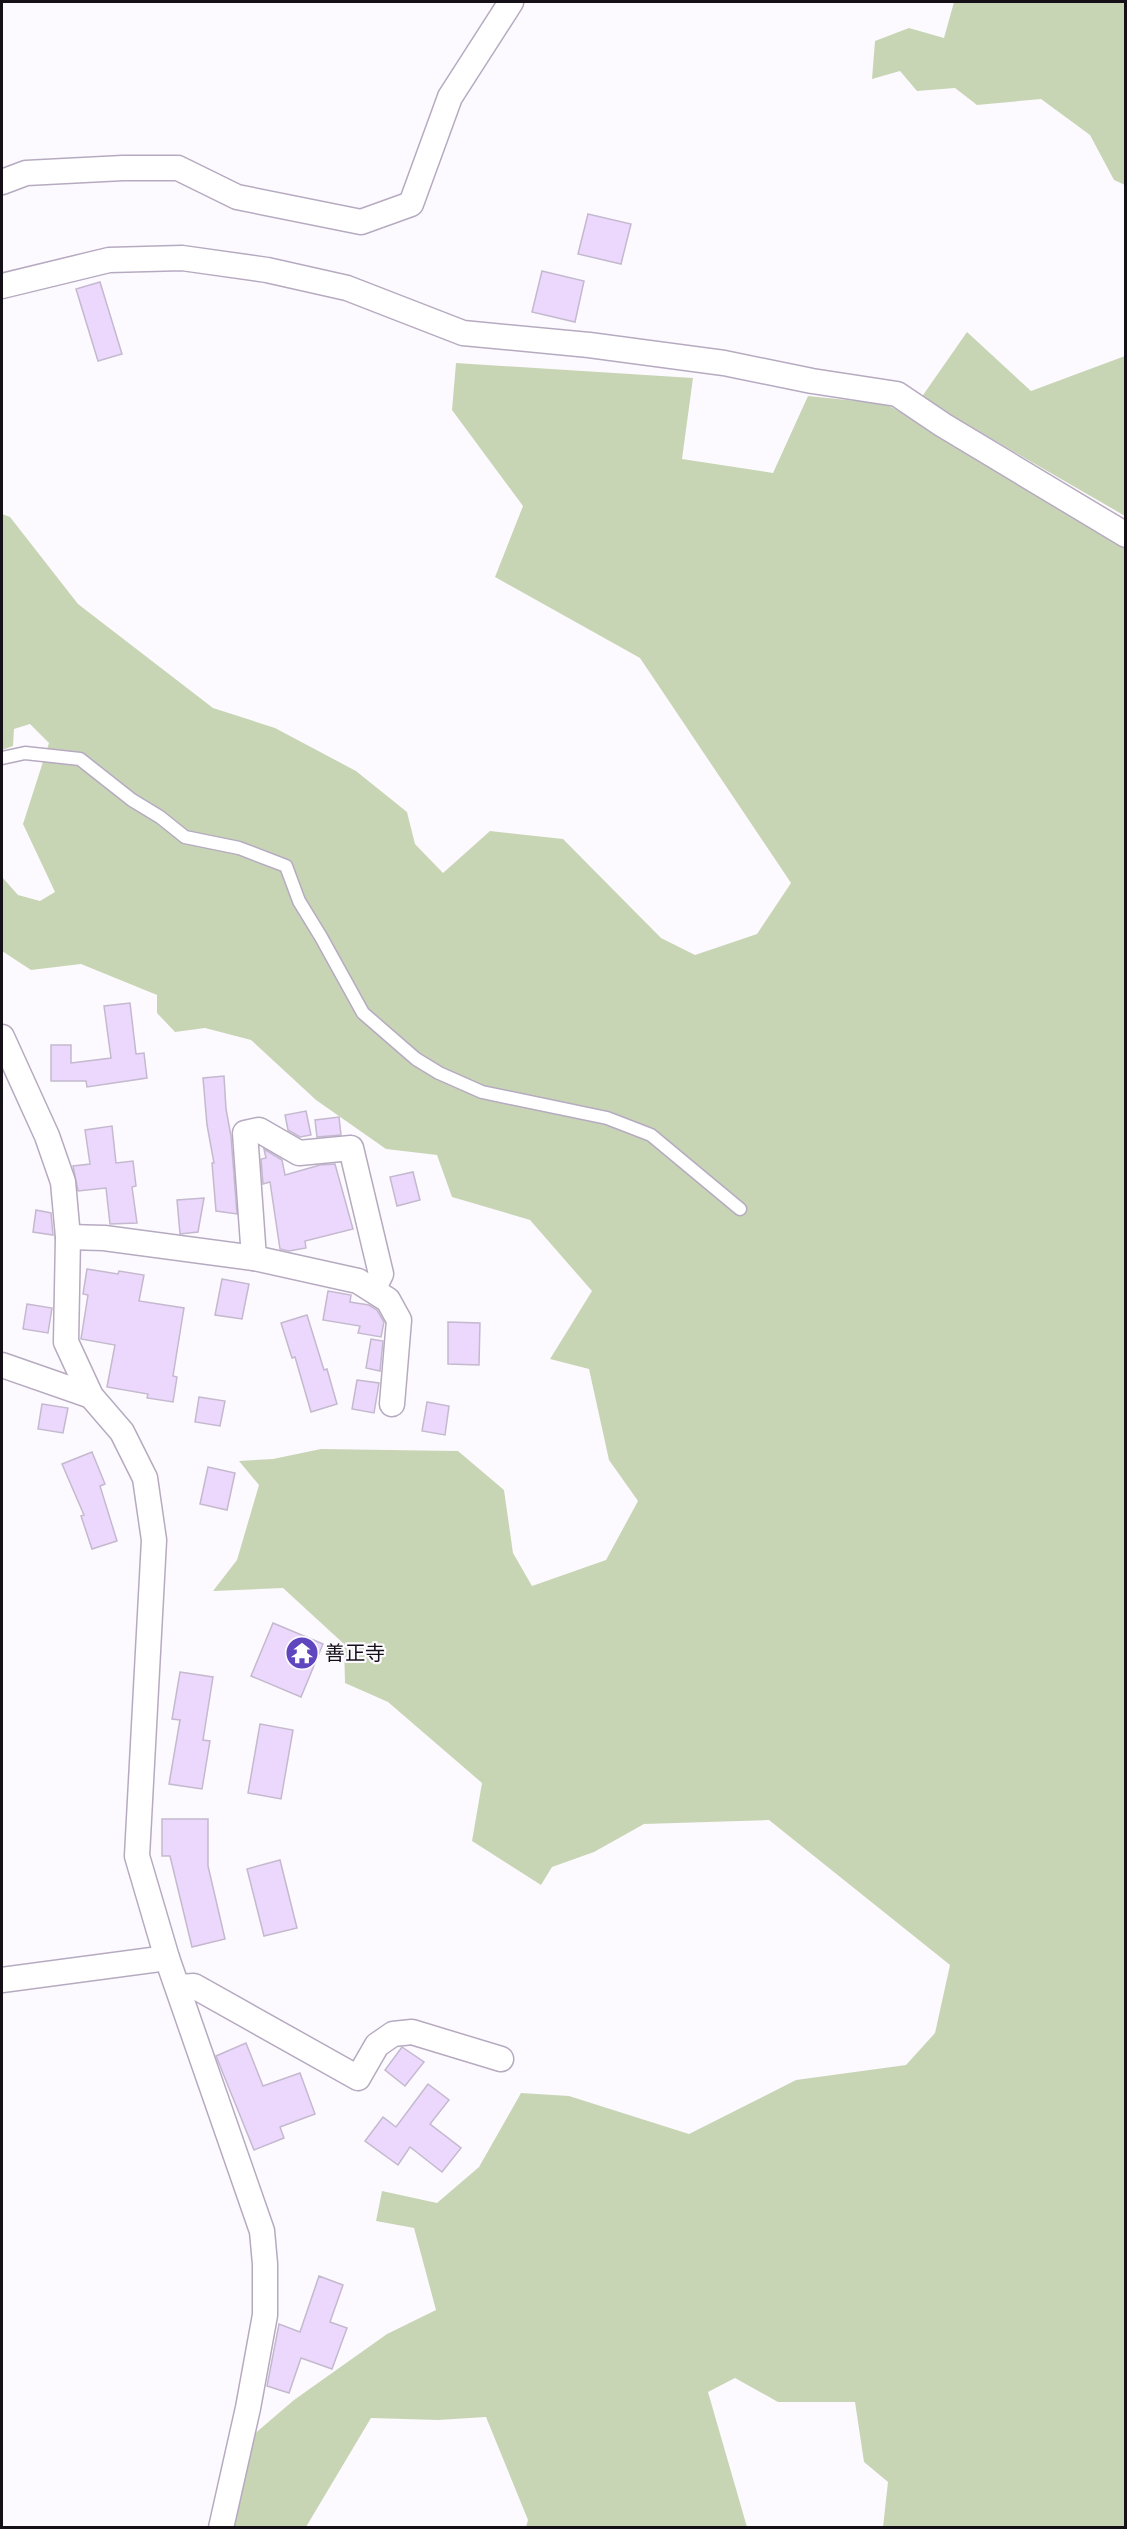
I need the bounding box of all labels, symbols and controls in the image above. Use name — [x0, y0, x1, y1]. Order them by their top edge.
temple icon: 善正寺 — [284, 1635, 320, 1671]
place label: 善正寺 — [325, 1640, 385, 1665]

